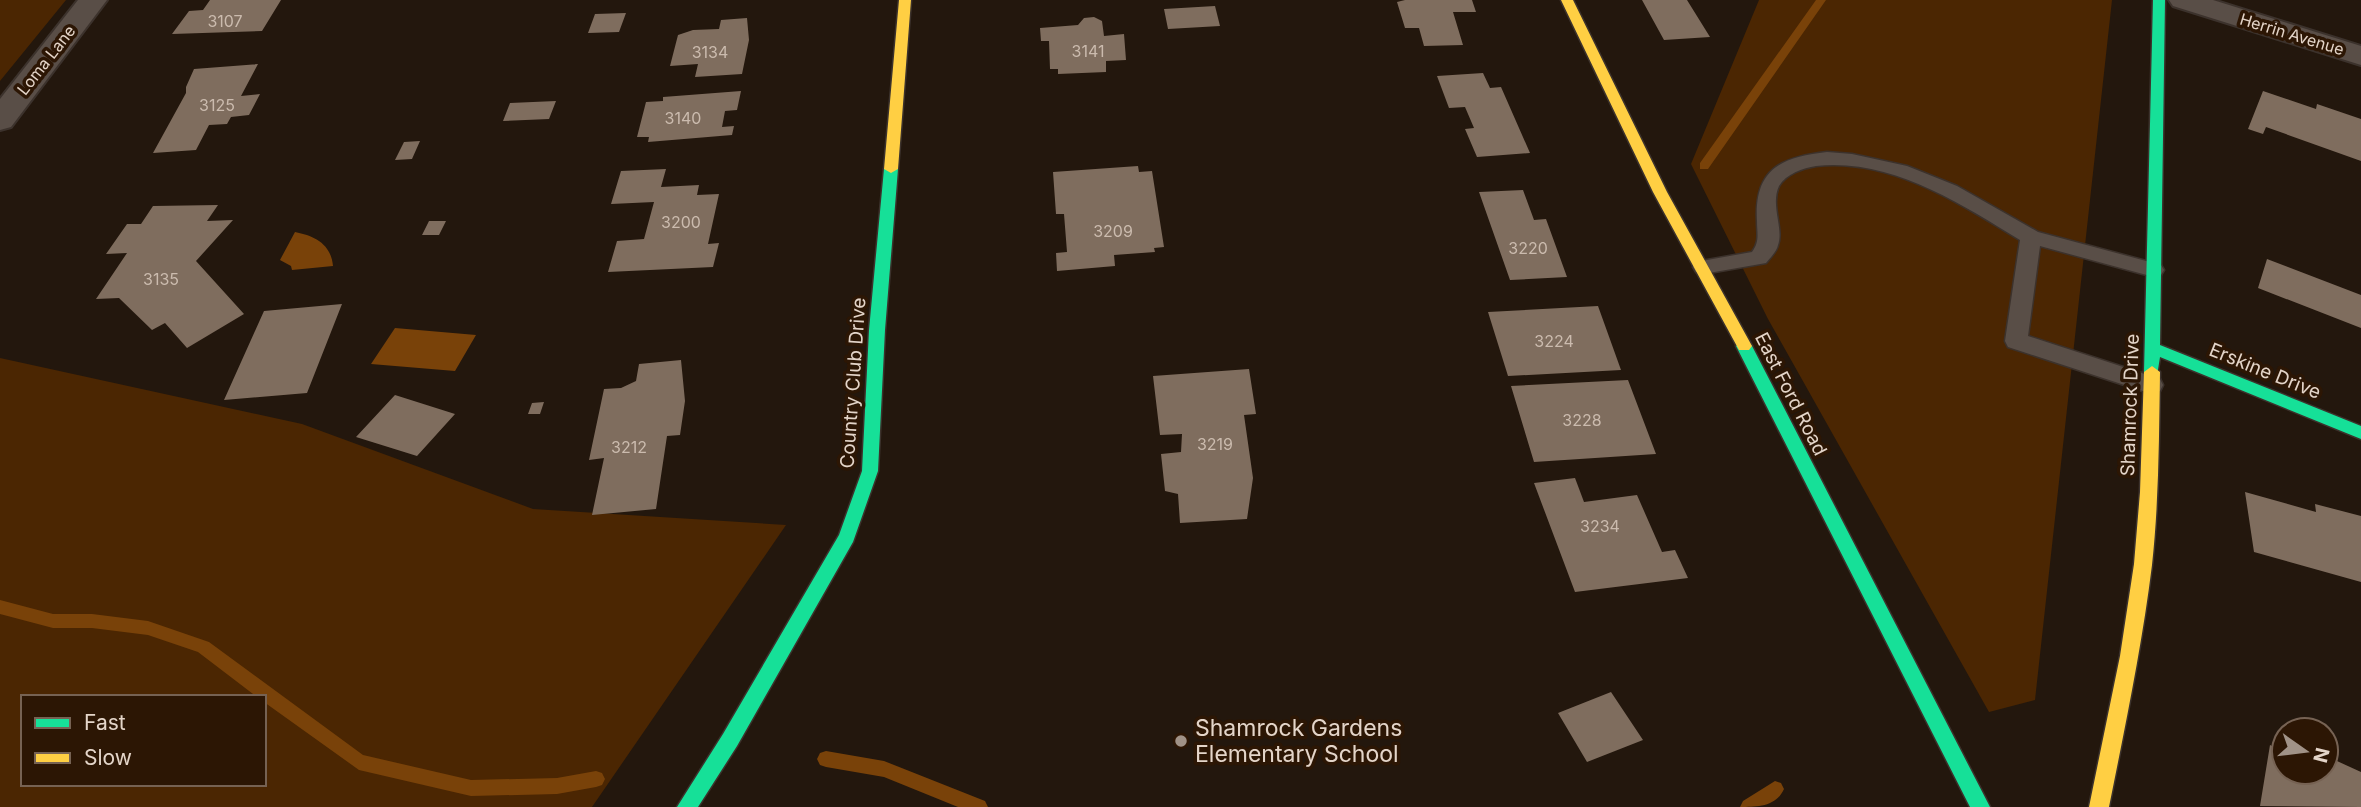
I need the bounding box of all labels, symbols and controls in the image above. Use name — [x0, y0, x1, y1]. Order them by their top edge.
street label: Herrin Avenue — [2238, 9, 2346, 59]
house number: 3107 — [207, 11, 243, 31]
street label: Loma Lane — [13, 21, 79, 99]
house number: 3141 — [1072, 41, 1104, 61]
house number: 3134 — [692, 42, 728, 62]
house number: 3125 — [199, 95, 235, 115]
house number: 3140 — [665, 108, 701, 128]
house number: 3200 — [661, 212, 701, 232]
house number: 3209 — [1093, 221, 1133, 241]
house number: 3220 — [1508, 238, 1548, 258]
house number: 3135 — [143, 269, 179, 289]
street label: Country Club Drive — [836, 297, 870, 469]
street label: East Ford Road — [1750, 329, 1832, 459]
house number: 3224 — [1534, 331, 1574, 351]
street label: Shamrock Drive — [2116, 333, 2144, 477]
street label: Erskine Drive — [2206, 338, 2324, 404]
house number: 3228 — [1562, 410, 1602, 430]
house number: 3219 — [1197, 434, 1233, 454]
house number: 3212 — [611, 437, 647, 457]
house number: 3234 — [1580, 516, 1620, 536]
legend — [21, 695, 266, 786]
text: Fast — [84, 710, 126, 735]
place label: Shamrock Gardens Elementary School — [1195, 714, 1402, 768]
north arrow — [2270, 716, 2340, 786]
marker: Shamrock Gardens Elementary School — [1173, 733, 1189, 749]
text: Slow — [84, 745, 132, 770]
text: N — [2308, 745, 2334, 765]

